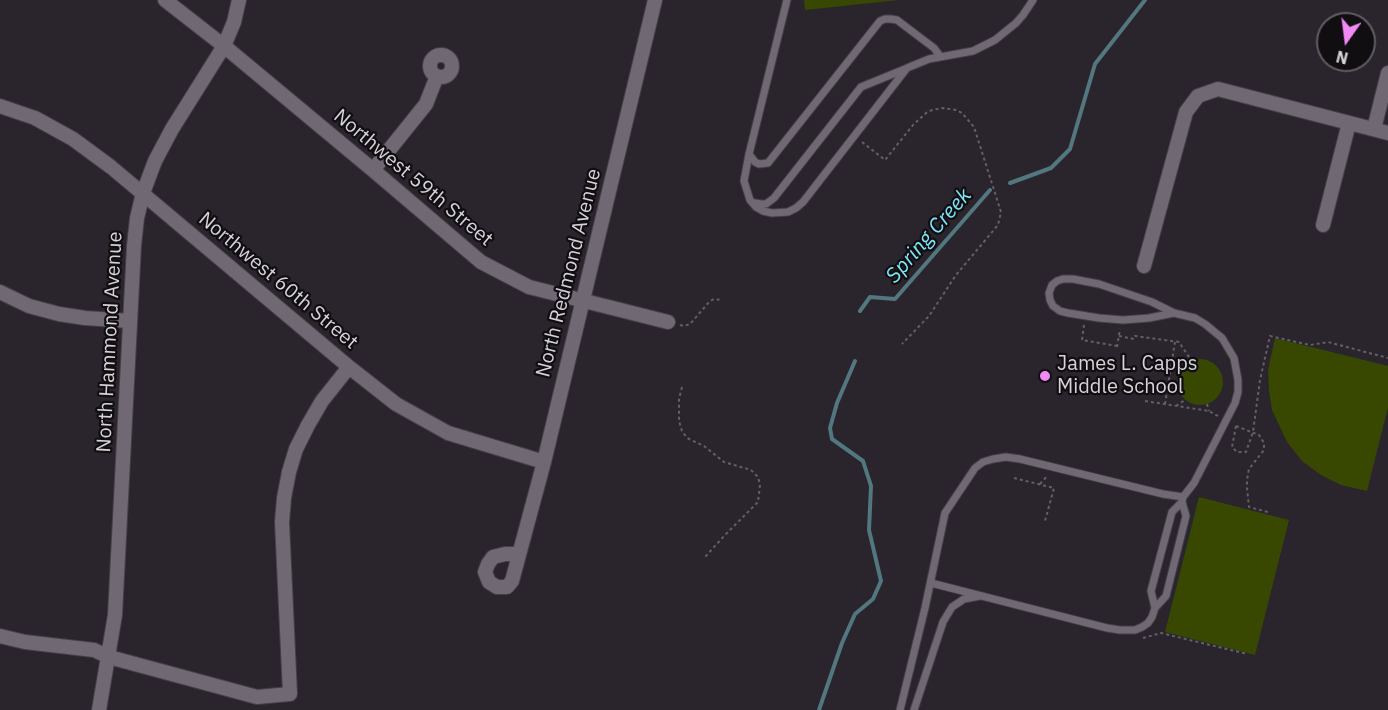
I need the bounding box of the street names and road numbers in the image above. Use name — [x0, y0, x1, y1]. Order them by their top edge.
street label: Northwest 59th Street — [328, 104, 498, 252]
street label: North Redmond Avenue — [531, 166, 607, 380]
street label: Northwest 60th Street — [193, 207, 363, 355]
street label: North Hammond Avenue — [92, 231, 128, 453]

